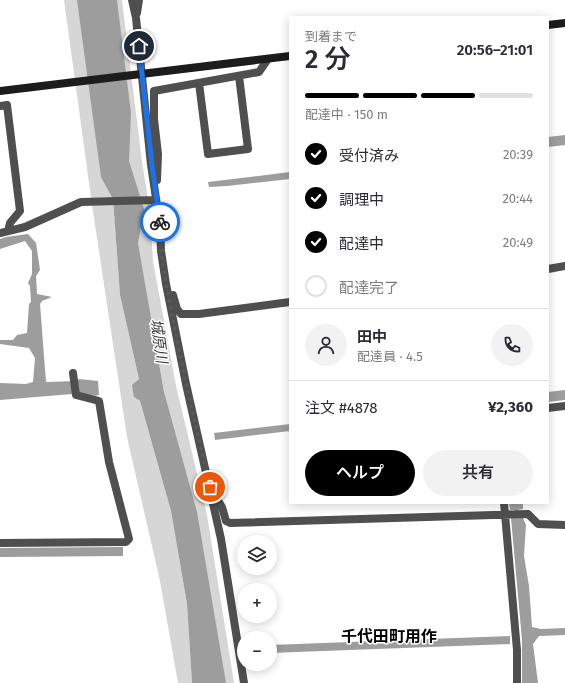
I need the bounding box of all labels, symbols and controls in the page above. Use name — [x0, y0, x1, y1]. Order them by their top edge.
pin — [122, 29, 156, 63]
text: 到着まで — [305, 29, 357, 44]
icon: home — [128, 35, 150, 57]
text: 20:56–21:01 — [457, 41, 533, 59]
text: 2 分 — [305, 44, 351, 75]
text: 配達中 · 150 m — [305, 107, 388, 122]
icon: check — [305, 143, 327, 165]
text: 受付済み — [339, 147, 399, 165]
text: 20:39 — [503, 147, 533, 162]
icon: check — [305, 187, 327, 209]
text: 調理中 — [339, 191, 384, 209]
text: 20:44 — [502, 191, 533, 206]
courier — [140, 202, 180, 242]
icon: bike — [149, 211, 171, 233]
icon: check — [305, 231, 327, 253]
text: 配達中 — [339, 235, 384, 253]
text: 20:49 — [503, 235, 533, 250]
text: 配達完了 — [339, 279, 399, 297]
water label: 城原川 — [147, 317, 171, 367]
button: person — [305, 324, 347, 366]
button: phone — [491, 324, 533, 366]
text: 田中 — [357, 328, 387, 346]
text: 配達員 · 4.5 — [357, 349, 423, 364]
text: ¥2,360 — [488, 398, 533, 416]
text: 注文 #4878 — [305, 399, 377, 417]
button: ヘルプ — [305, 450, 415, 496]
button: 共有 — [423, 450, 533, 496]
pin — [193, 470, 227, 504]
icon: bag — [199, 476, 221, 498]
map controls — [237, 535, 277, 671]
button: layers — [237, 535, 277, 575]
button: + — [237, 583, 277, 623]
district label: 千代田町用作 — [341, 627, 437, 646]
button: − — [237, 631, 277, 671]

